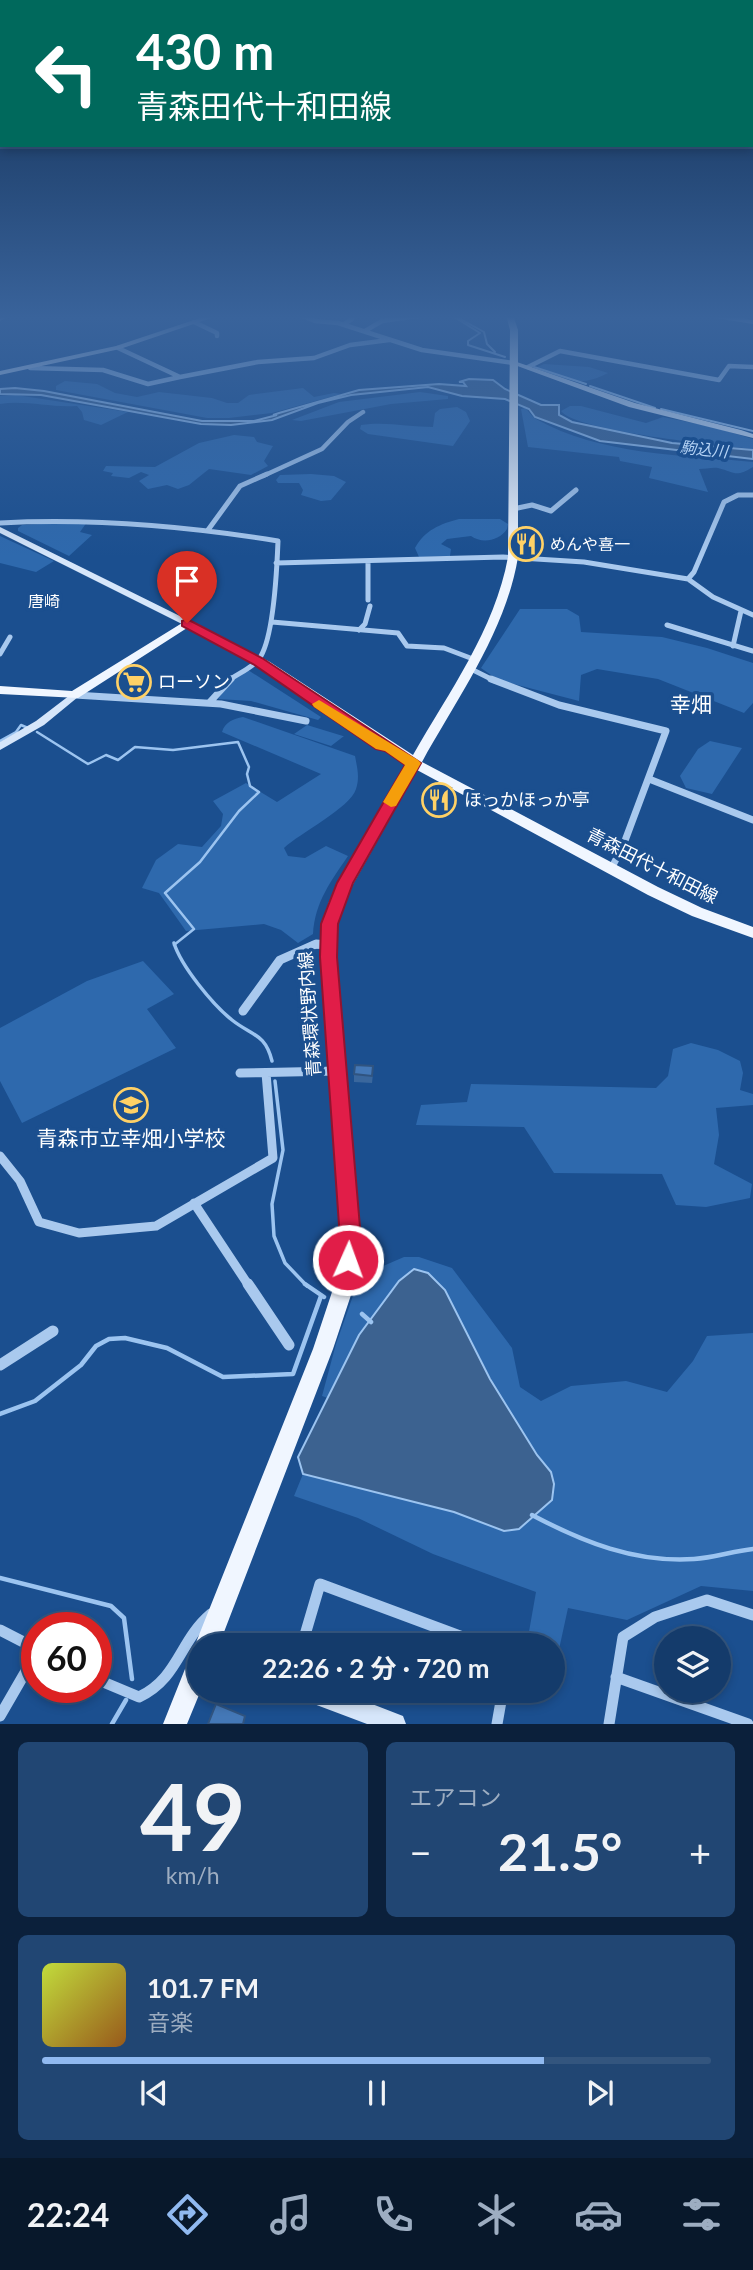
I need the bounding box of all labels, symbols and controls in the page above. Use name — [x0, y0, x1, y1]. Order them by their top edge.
text: 430 m — [136, 22, 274, 80]
icon: left — [21, 28, 112, 119]
text: 青森田代十和田線 — [136, 86, 392, 125]
water label: 駒込川 — [679, 437, 731, 461]
restaurant icon: めんや喜一 — [507, 525, 545, 563]
place label: めんや喜一 — [550, 534, 630, 553]
pin — [157, 551, 217, 623]
icon: arrive — [168, 562, 206, 600]
district label: 唐崎 — [28, 591, 60, 610]
supermarket icon: ローソン — [115, 663, 153, 701]
place label: ローソン — [158, 670, 230, 692]
district label: 幸畑 — [670, 691, 712, 716]
restaurant icon: ほっかほっか亭 — [420, 781, 458, 819]
place label: ほっかほっか亭 — [464, 788, 590, 810]
street label: 青森田代十和田線 — [583, 823, 722, 908]
street label: 青森環状野内線 — [294, 950, 324, 1078]
school or university icon: 青森市立幸畑小学校 — [112, 1086, 150, 1124]
place label: 青森市立幸畑小学校 — [37, 1125, 226, 1150]
position arrow — [311, 1223, 385, 1297]
speed limit sign: 60 — [21, 1612, 112, 1703]
map controls — [654, 1626, 731, 1703]
button: layers — [654, 1626, 731, 1703]
text: 22:26 · 2 分 · 720 m — [262, 1652, 490, 1684]
text: 49 — [140, 1761, 246, 1870]
text: エアコン — [410, 1783, 502, 1811]
text: 21.5° — [498, 1820, 622, 1882]
text: − — [410, 1829, 432, 1875]
text: + — [689, 1829, 711, 1875]
text: km/h — [166, 1861, 220, 1889]
text: 101.7 FM — [147, 1972, 259, 2004]
text: 音楽 — [147, 2008, 193, 2036]
icon: previous — [135, 2074, 173, 2112]
icon: pause — [358, 2074, 396, 2112]
icon: next — [581, 2074, 619, 2112]
icon: directions — [163, 2190, 212, 2239]
icon: music — [266, 2190, 315, 2239]
icon: phone — [369, 2190, 418, 2239]
icon: climate — [472, 2190, 521, 2239]
icon: car — [574, 2190, 623, 2239]
icon: filters — [677, 2190, 726, 2239]
text: 22:24 — [27, 2195, 109, 2234]

